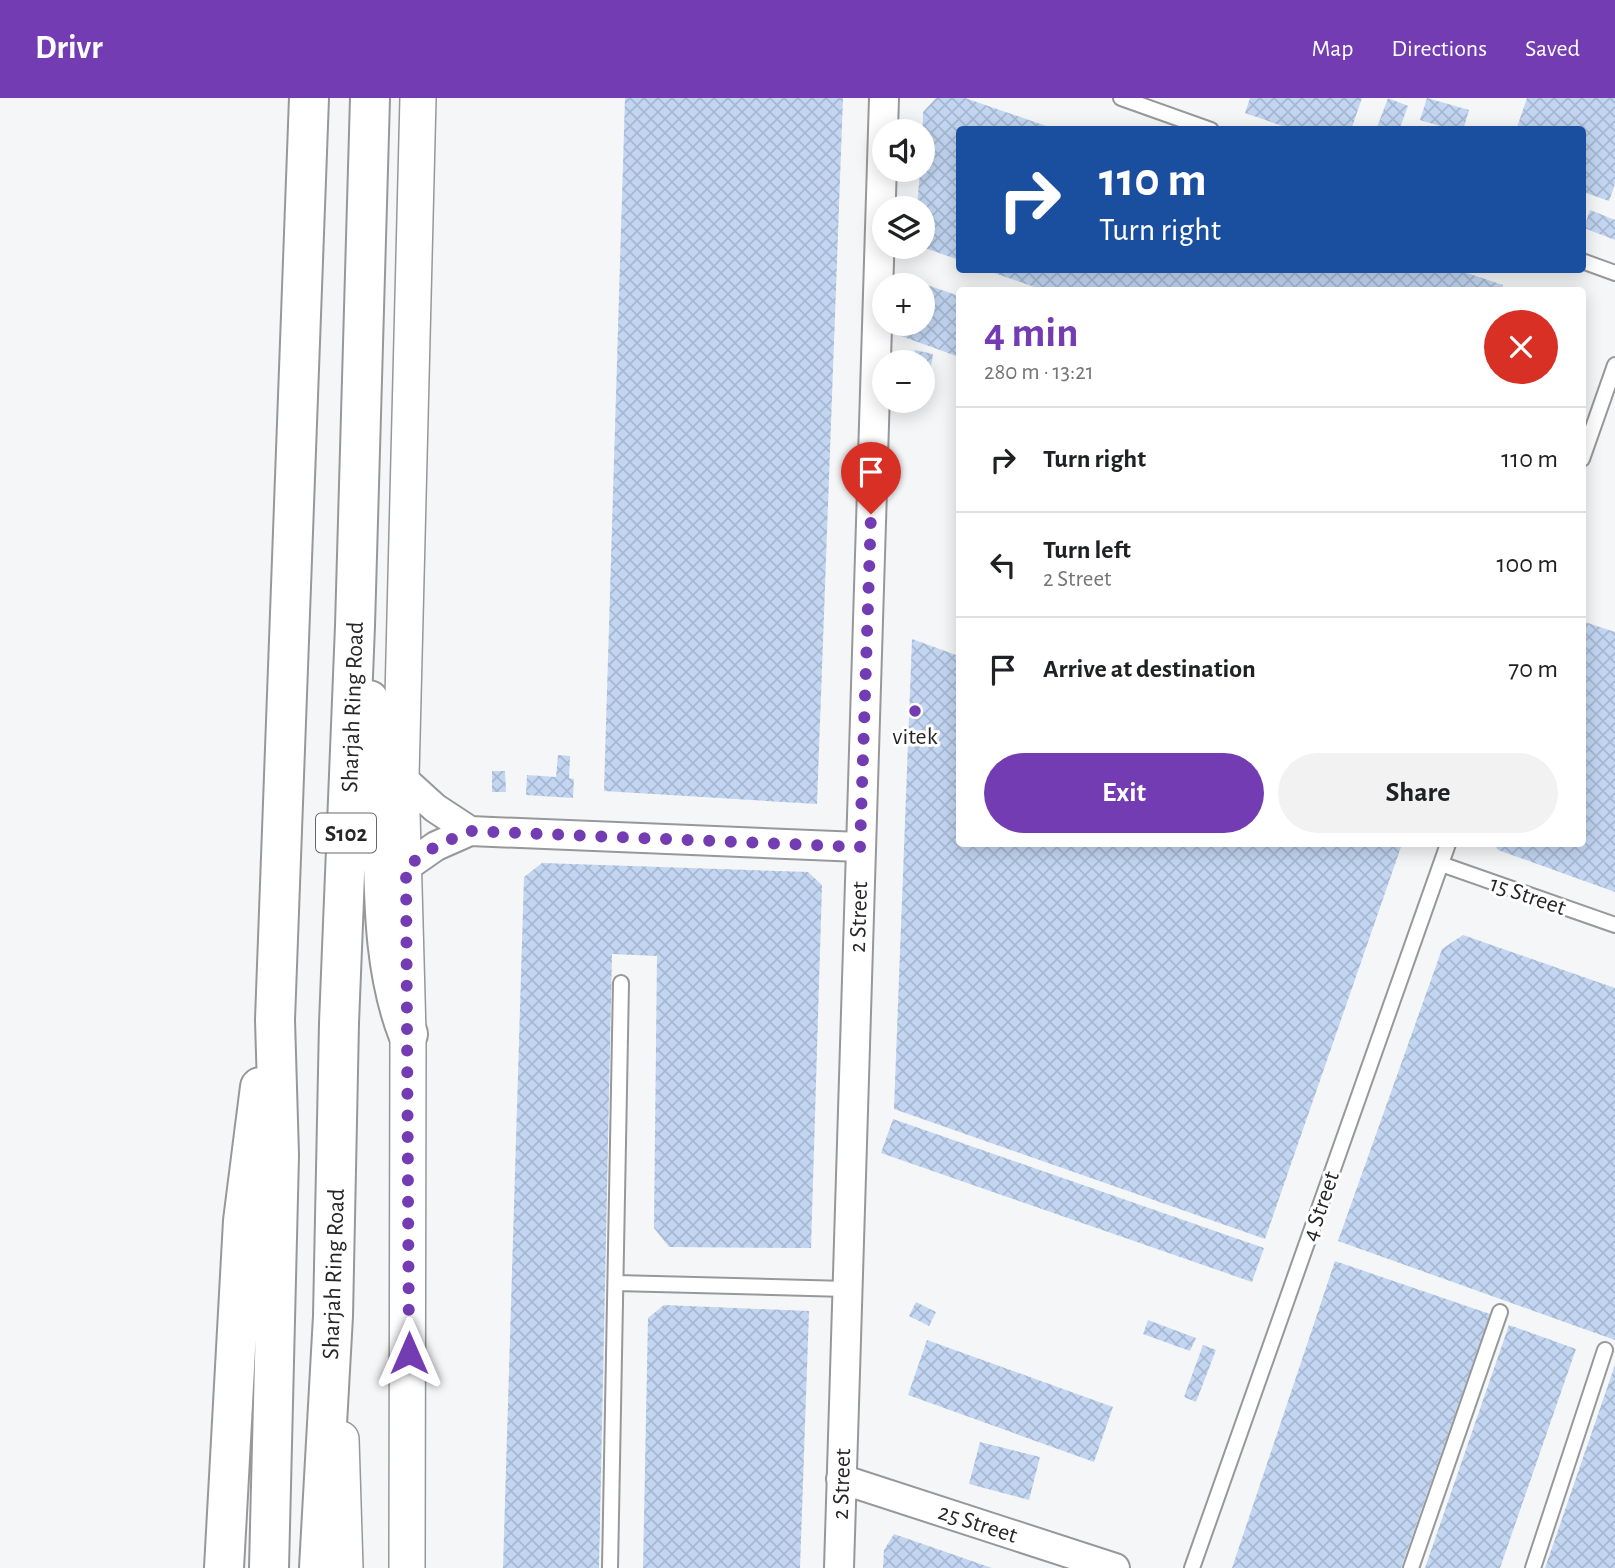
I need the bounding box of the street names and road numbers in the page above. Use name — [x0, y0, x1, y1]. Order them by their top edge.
street label: Sharjah Ring Road — [338, 621, 368, 793]
road number: S102 — [316, 814, 376, 852]
street label: 15 Street — [1487, 872, 1569, 920]
street label: 2 Street — [846, 881, 872, 953]
street label: 4 Street — [1298, 1168, 1344, 1244]
street label: Sharjah Ring Road — [319, 1188, 349, 1360]
street label: 2 Street — [829, 1448, 855, 1520]
street label: 25 Street — [935, 1500, 1020, 1548]

